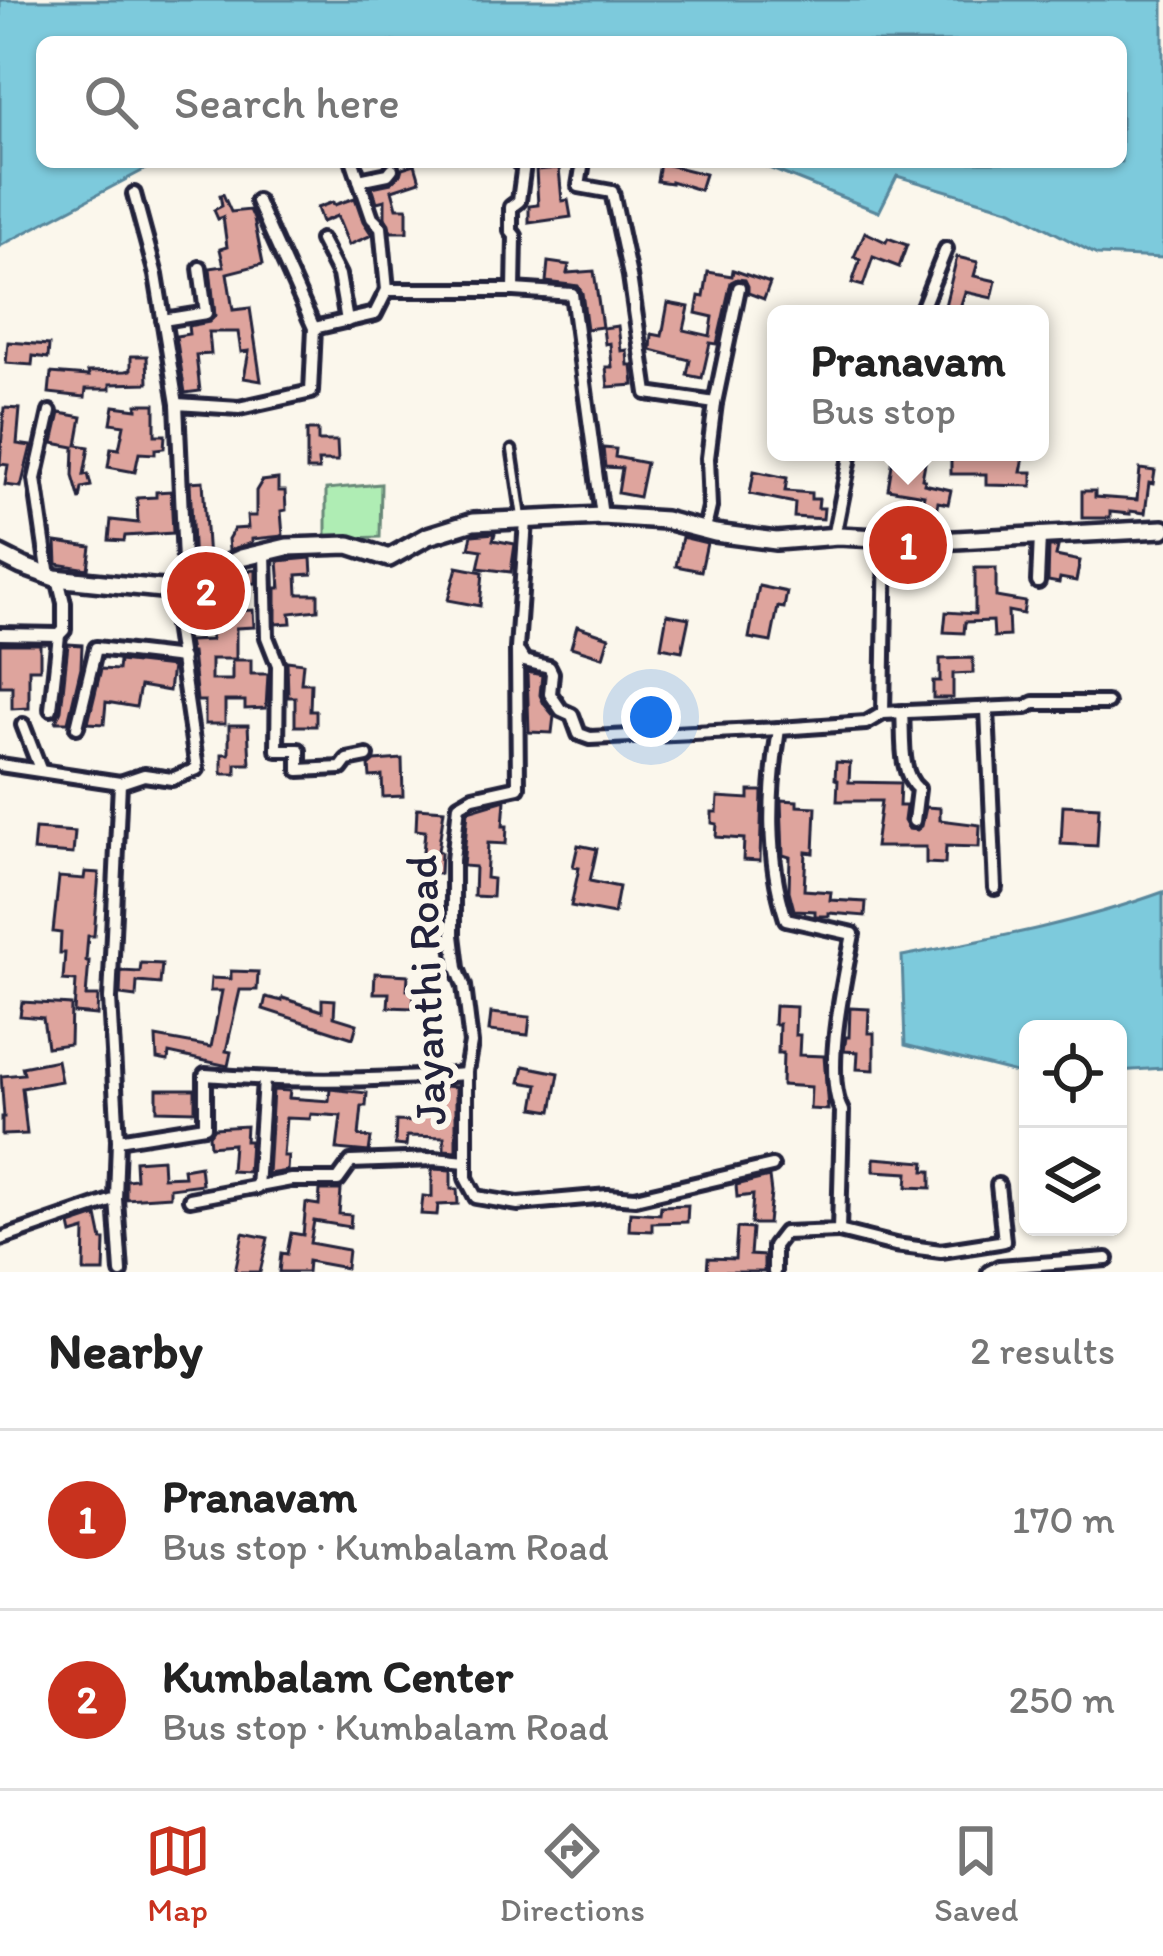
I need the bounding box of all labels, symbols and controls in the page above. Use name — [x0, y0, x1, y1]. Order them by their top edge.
search box — [36, 36, 1127, 168]
icon: search — [78, 69, 144, 135]
text: Search here — [174, 75, 400, 129]
popup — [767, 305, 1049, 461]
text: Pranavam — [810, 333, 1006, 387]
text: Bus stop — [810, 387, 956, 434]
pin: 1 — [869, 500, 947, 590]
pin: 2 — [167, 546, 245, 636]
your location — [621, 687, 681, 747]
street label: Jayanthi Road — [393, 854, 457, 1126]
map controls — [1019, 1020, 1127, 1236]
button: locate — [1019, 1020, 1127, 1128]
button: layers — [1019, 1128, 1127, 1236]
text: Nearby — [48, 1320, 203, 1381]
text: 2 results — [970, 1327, 1115, 1374]
text: Pranavam — [162, 1469, 357, 1523]
text: 1 — [78, 1496, 96, 1543]
text: 170 m — [1012, 1496, 1115, 1543]
text: Bus stop · Kumbalam Road — [162, 1523, 609, 1570]
text: Kumbalam Center — [162, 1649, 513, 1703]
text: 2 — [77, 1676, 97, 1723]
text: 250 m — [1008, 1676, 1115, 1723]
text: Bus stop · Kumbalam Road — [162, 1703, 609, 1750]
tab: Map — [145, 1818, 211, 1929]
tab: Directions — [500, 1818, 645, 1929]
tab: Saved — [934, 1818, 1018, 1929]

